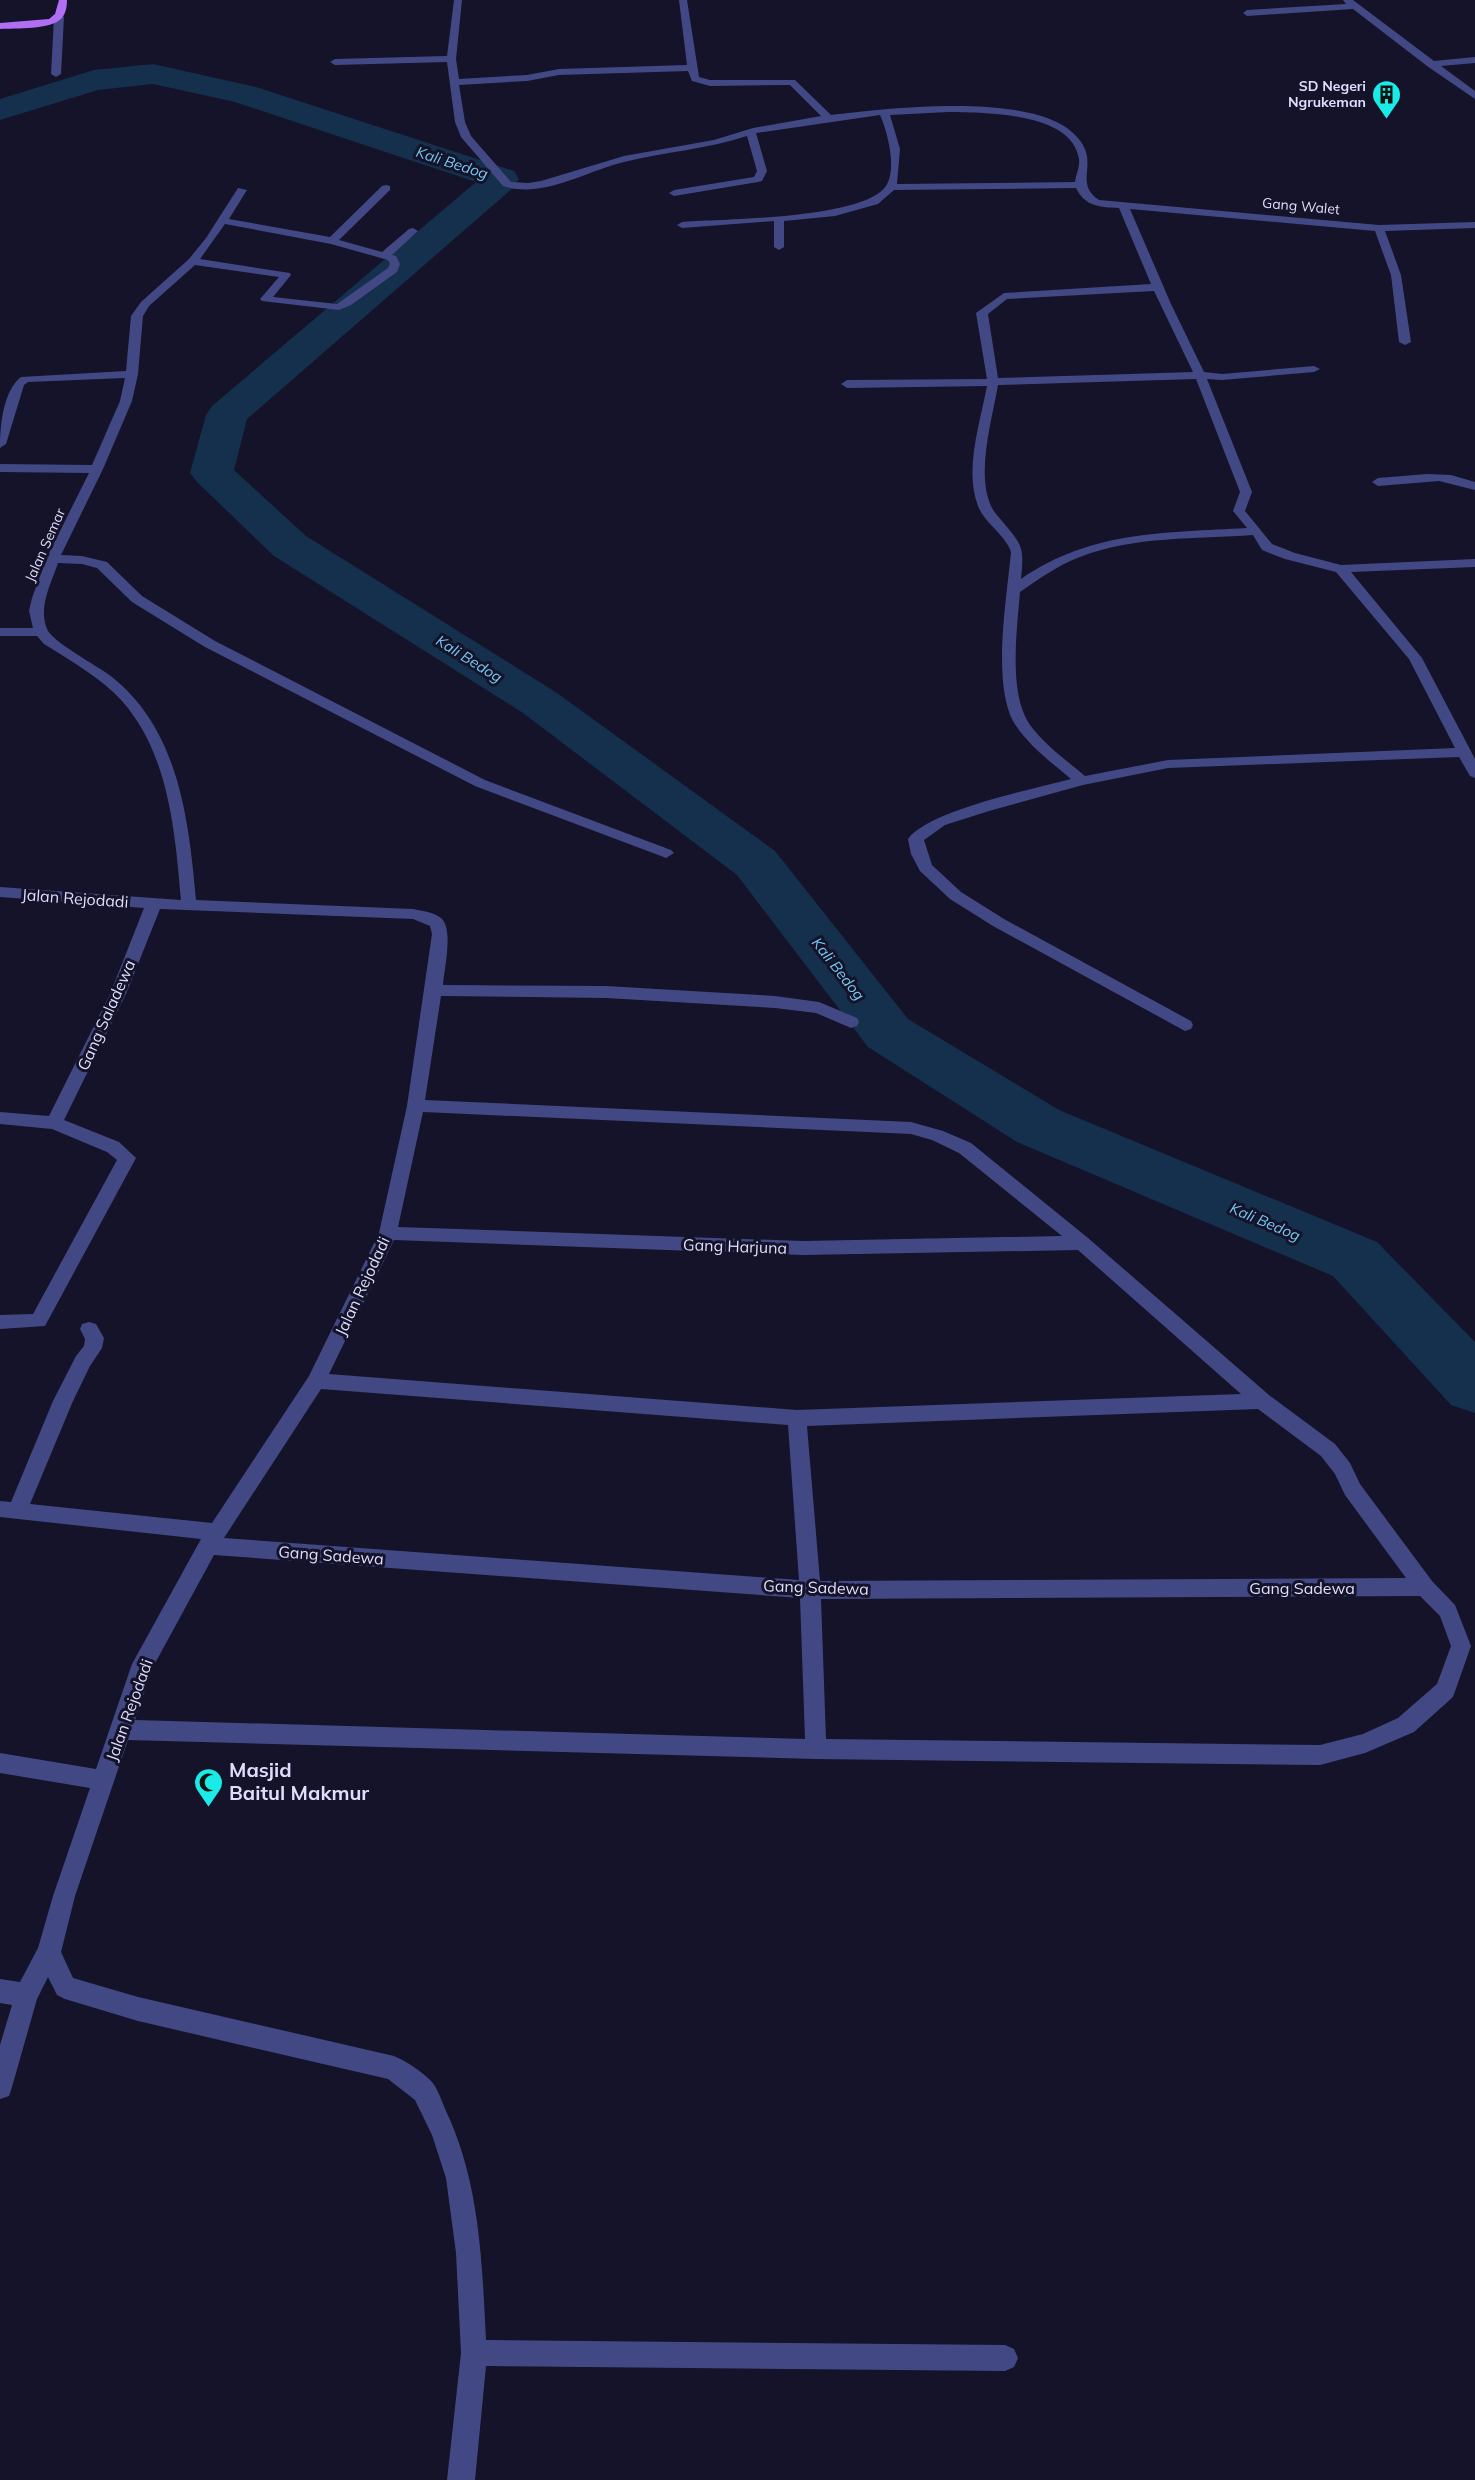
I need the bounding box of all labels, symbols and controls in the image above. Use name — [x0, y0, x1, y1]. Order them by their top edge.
place label: SD Negeri Ngrukeman — [1288, 77, 1366, 111]
building icon: SD Negeri Ngrukeman — [1371, 78, 1403, 120]
water label: Kali Bedog — [414, 142, 491, 183]
street label: Gang Walet — [1261, 194, 1341, 218]
street label: Jalan Semar — [21, 505, 70, 585]
water label: Kali Bedog — [433, 631, 506, 686]
street label: Jalan Rejodadi — [21, 884, 129, 912]
water label: Kali Bedog — [808, 933, 869, 1004]
street label: Gang Saladewa — [73, 957, 139, 1073]
water label: Kali Bedog — [1227, 1198, 1303, 1245]
street label: Jalan Rejodadi — [330, 1233, 394, 1339]
street label: Gang Harjuna — [683, 1234, 787, 1258]
street label: Gang Sadewa — [278, 1541, 384, 1569]
street label: Gang Sadewa — [763, 1575, 869, 1599]
street label: Gang Sadewa — [1249, 1578, 1355, 1598]
street label: Jalan Rejodadi — [101, 1656, 157, 1764]
place label: Masjid Baitul Makmur — [229, 1757, 369, 1805]
mosque icon: Masjid Baitul Makmur — [192, 1766, 224, 1808]

